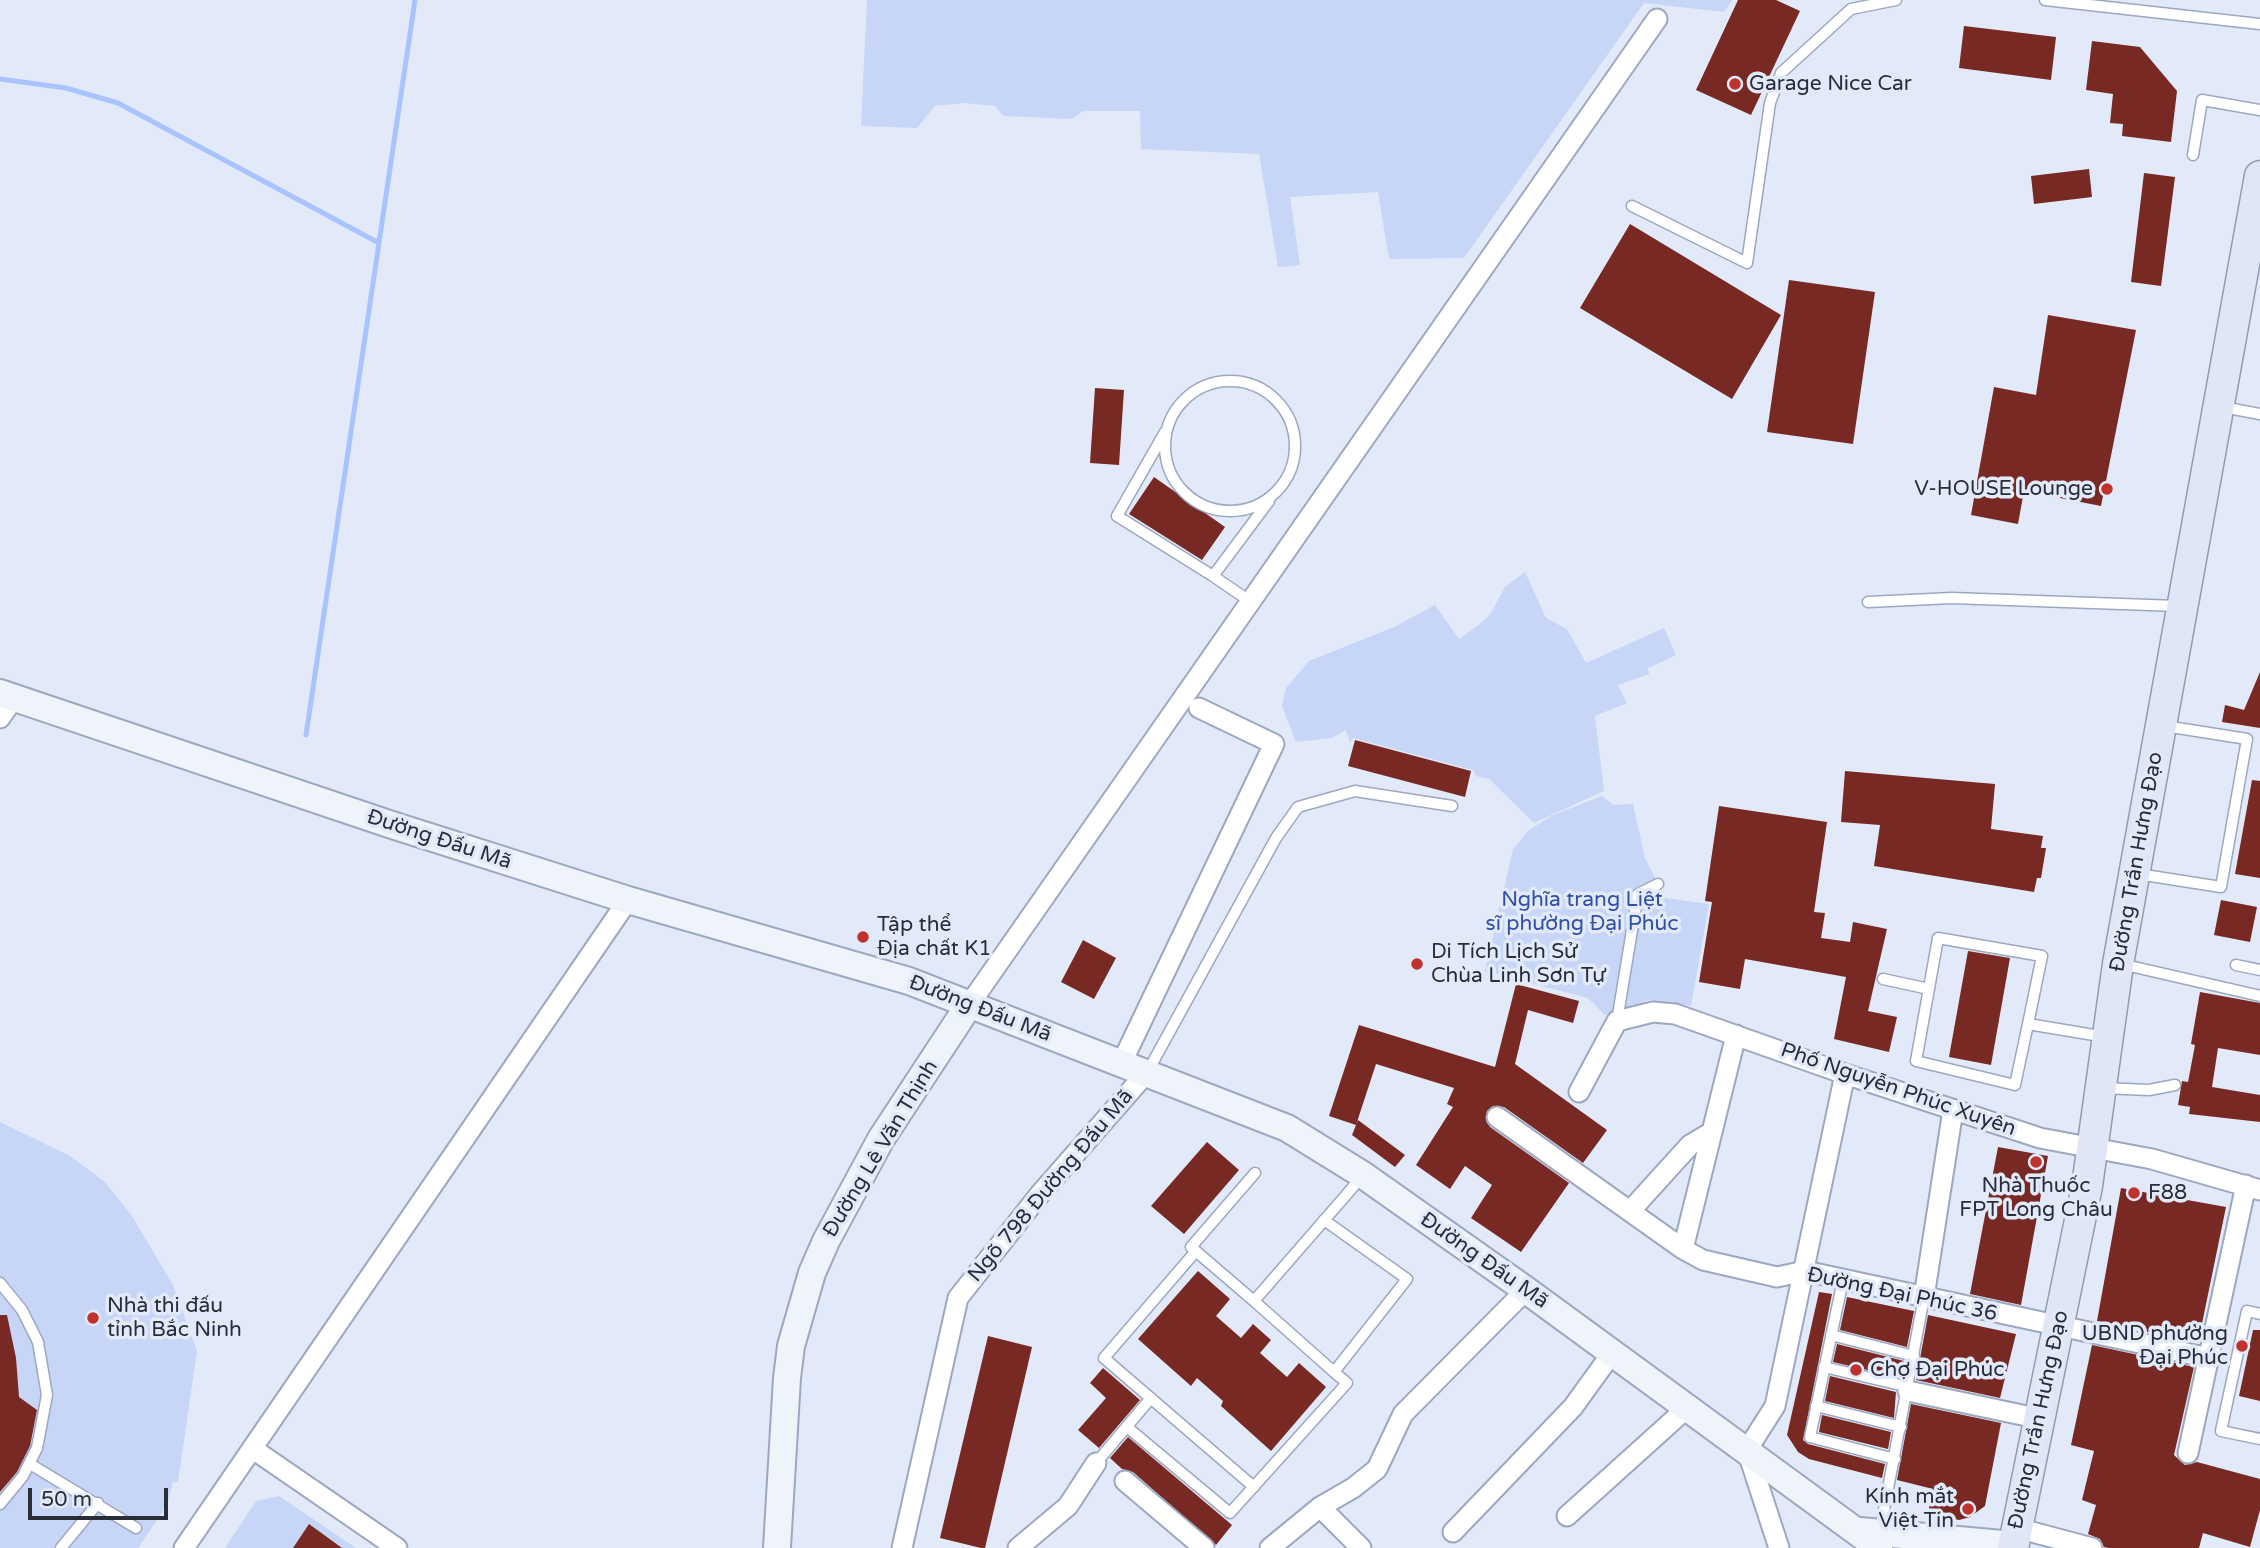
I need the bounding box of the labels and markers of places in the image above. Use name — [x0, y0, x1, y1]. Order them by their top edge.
place label: Garage Nice Car — [1749, 71, 1912, 97]
marker: Garage Nice Car — [1727, 76, 1743, 92]
place label: V-HOUSE Lounge — [1914, 476, 2093, 502]
marker: V-HOUSE Lounge — [2099, 481, 2115, 497]
place label: Tập thể Địa chất K1 — [877, 912, 991, 962]
marker: Tập thể Địa chất K1 — [855, 929, 871, 945]
place label: Di Tích Lịch Sử Chùa Linh Sơn Tự — [1431, 939, 1605, 989]
marker: Di Tích Lịch Sử Chùa Linh Sơn Tự — [1409, 956, 1425, 972]
marker: Nhà Thuốc FPT Long Châu — [2028, 1154, 2044, 1170]
place label: Nhà Thuốc FPT Long Châu — [1959, 1173, 2113, 1223]
place label: F88 — [2148, 1180, 2187, 1206]
marker: F88 — [2126, 1185, 2142, 1201]
place label: Nhà thi đấu tỉnh Bắc Ninh — [107, 1293, 242, 1343]
marker: Nhà thi đấu tỉnh Bắc Ninh — [85, 1310, 101, 1326]
place label: UBND phường Đại Phúc — [2082, 1321, 2228, 1371]
marker: UBND phường Đại Phúc — [2234, 1338, 2250, 1354]
place label: Chợ Đại Phúc — [1870, 1357, 2004, 1383]
marker: Chợ Đại Phúc — [1848, 1362, 1864, 1378]
place label: Kính mắt Việt Tin — [1865, 1484, 1954, 1534]
marker: Kính mắt Việt Tin — [1960, 1501, 1976, 1517]

